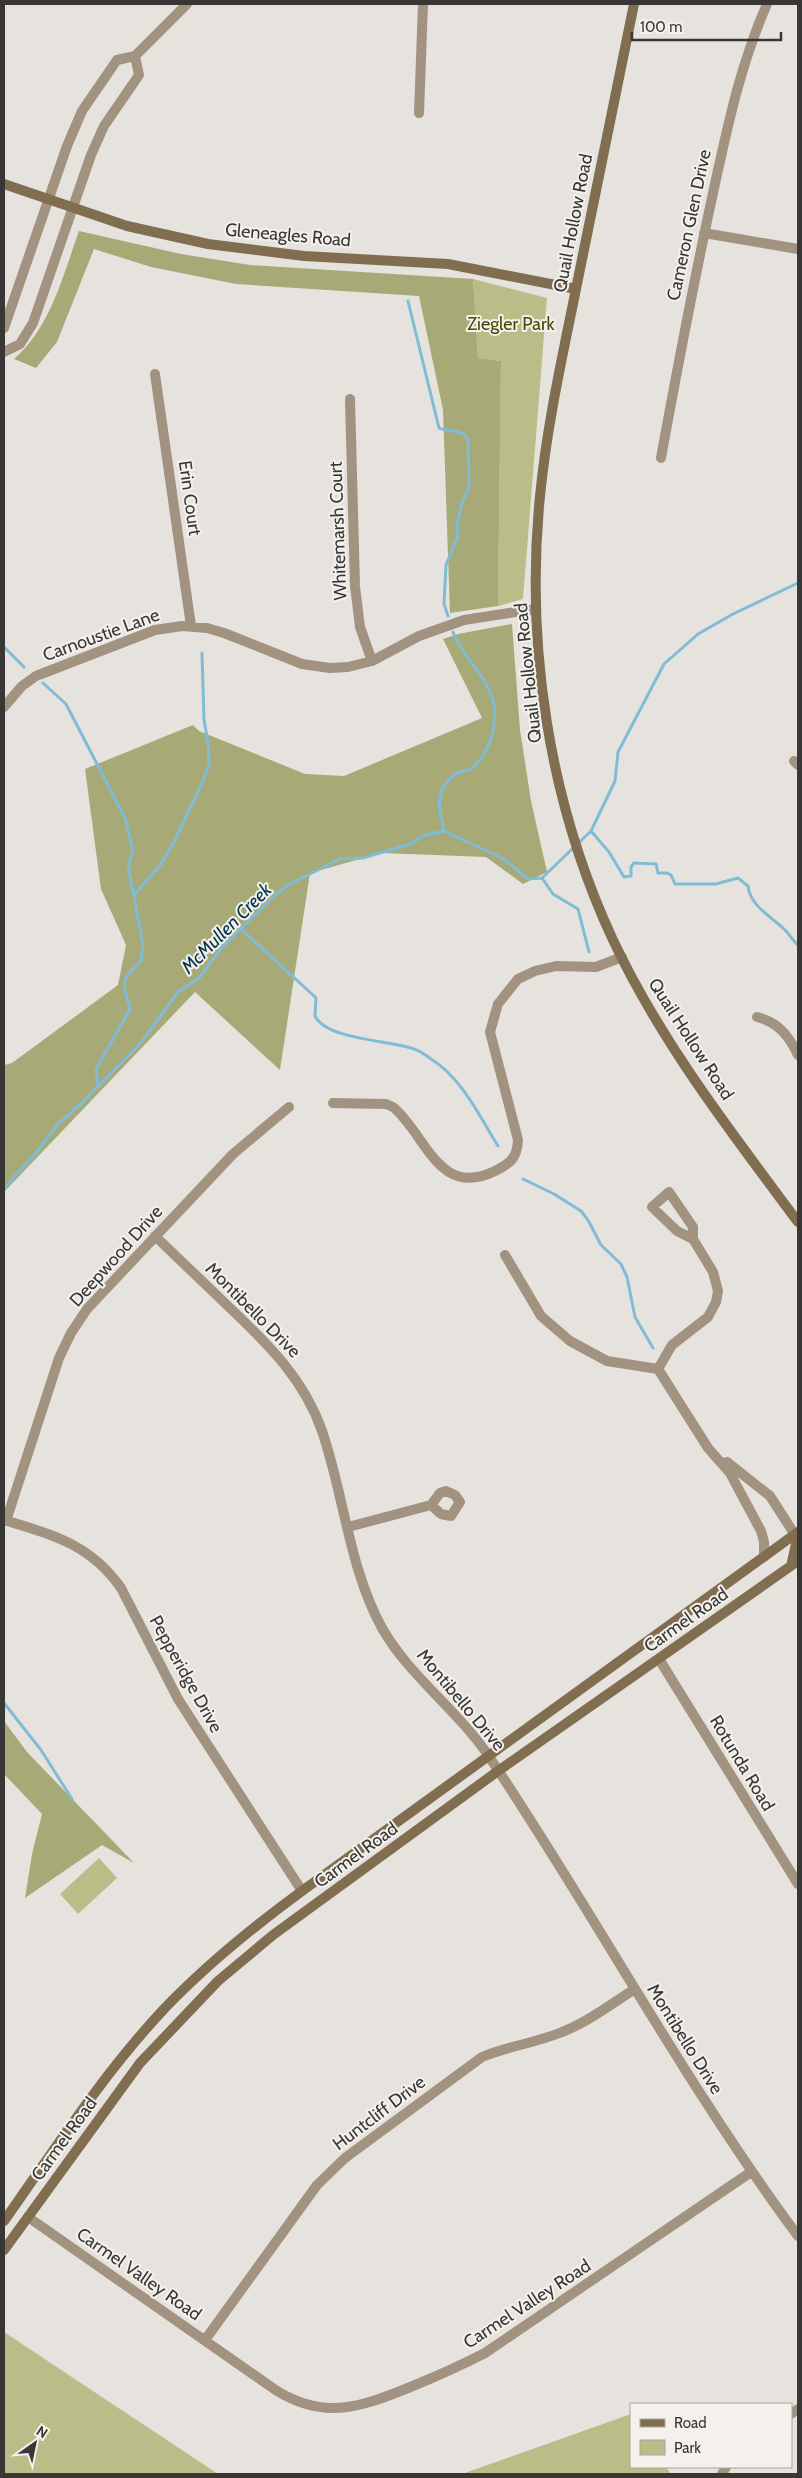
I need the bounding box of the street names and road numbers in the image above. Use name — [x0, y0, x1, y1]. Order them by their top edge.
street label: Cameron Glen Drive — [662, 147, 716, 303]
street label: Quail Hollow Road — [549, 152, 597, 294]
street label: Gleneagles Road — [224, 219, 352, 251]
street label: Erin Court — [174, 459, 206, 537]
street label: Whitemarsh Court — [325, 461, 351, 601]
street label: Quail Hollow Road — [510, 602, 546, 744]
street label: Carnoustie Lane — [40, 604, 162, 666]
street label: Quail Hollow Road — [643, 974, 739, 1104]
street label: Deepwood Drive — [65, 1201, 167, 1311]
street label: Montibello Drive — [201, 1258, 305, 1362]
street label: Carmel Road — [640, 1583, 732, 1657]
street label: Pepperidge Drive — [145, 1612, 227, 1736]
street label: Montibello Drive — [412, 1645, 510, 1755]
street label: Rotunda Road — [705, 1711, 779, 1815]
street label: Carmel Road — [310, 1817, 402, 1893]
street label: Montibello Drive — [642, 1980, 728, 2098]
street label: Huntcliff Drive — [328, 2071, 430, 2155]
street label: Carmel Road — [26, 2093, 102, 2185]
street label: Carmel Valley Road — [72, 2223, 206, 2325]
street label: Carmel Valley Road — [459, 2255, 595, 2353]

